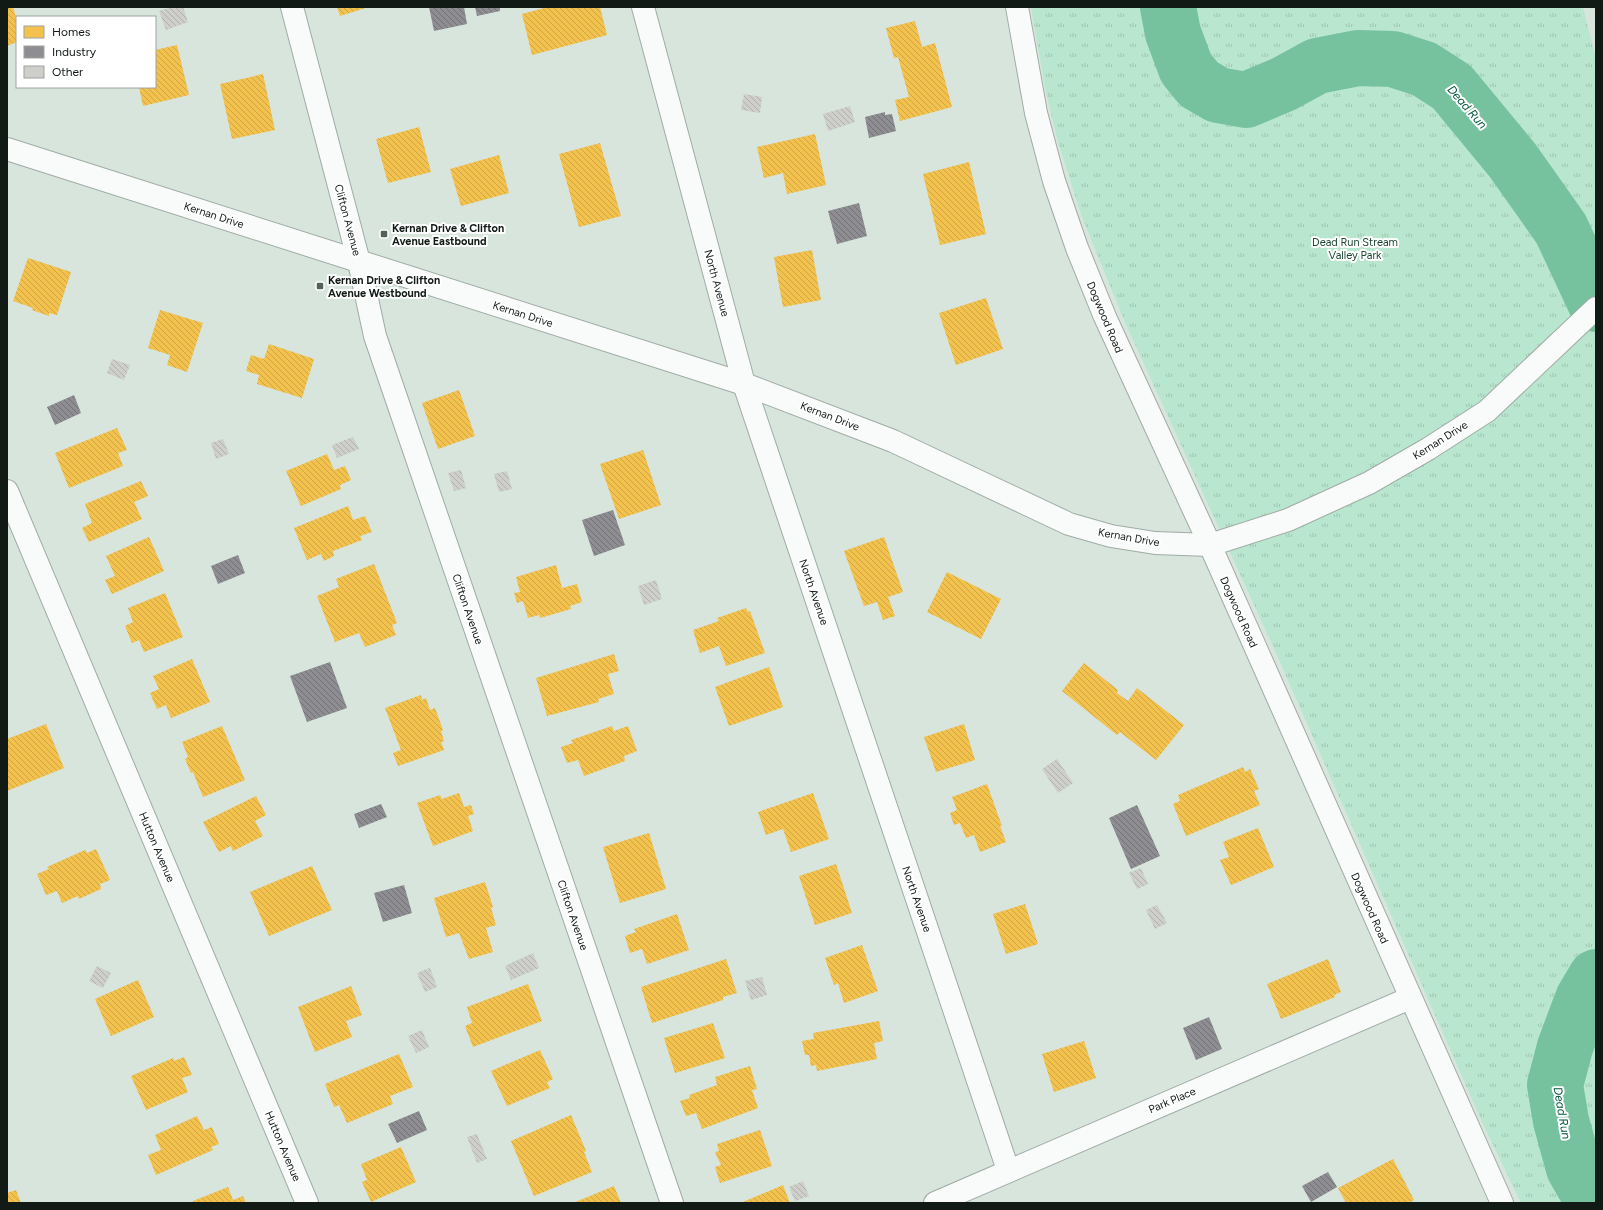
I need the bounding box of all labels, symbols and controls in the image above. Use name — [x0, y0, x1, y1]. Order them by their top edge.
legend — [16, 16, 156, 88]
text: Homes — [52, 25, 91, 39]
text: Industry — [52, 45, 97, 59]
text: Other — [52, 65, 83, 79]
water label: Dead Run — [1444, 82, 1490, 132]
street label: Clifton Avenue — [332, 183, 363, 257]
street label: Kernan Drive — [182, 200, 246, 231]
place label: Kernan Drive & Clifton Avenue Eastbound — [392, 222, 504, 248]
marker: Kernan Drive & Clifton Avenue Eastbound — [379, 229, 389, 239]
park label: Dead Run Stream Valley Park — [1312, 236, 1398, 262]
street label: North Avenue — [701, 248, 732, 318]
place label: Kernan Drive & Clifton Avenue Westbound — [328, 274, 440, 300]
street label: Dogwood Road — [1084, 280, 1125, 355]
marker: Kernan Drive & Clifton Avenue Westbound — [315, 281, 325, 291]
street label: Kernan Drive — [491, 299, 555, 330]
street label: Kernan Drive — [798, 399, 861, 434]
street label: Kernan Drive — [1410, 418, 1470, 462]
street label: Kernan Drive — [1097, 526, 1161, 549]
street label: North Avenue — [796, 558, 831, 627]
street label: Clifton Avenue — [449, 572, 486, 646]
street label: Dogwood Road — [1217, 575, 1260, 650]
street label: Hutton Avenue — [136, 810, 177, 884]
street label: North Avenue — [899, 865, 934, 934]
street label: Dogwood Road — [1348, 871, 1391, 946]
street label: Clifton Avenue — [554, 878, 591, 952]
street label: Park Place — [1147, 1085, 1198, 1116]
water label: Dead Run — [1551, 1086, 1574, 1140]
street label: Hutton Avenue — [262, 1109, 303, 1183]

